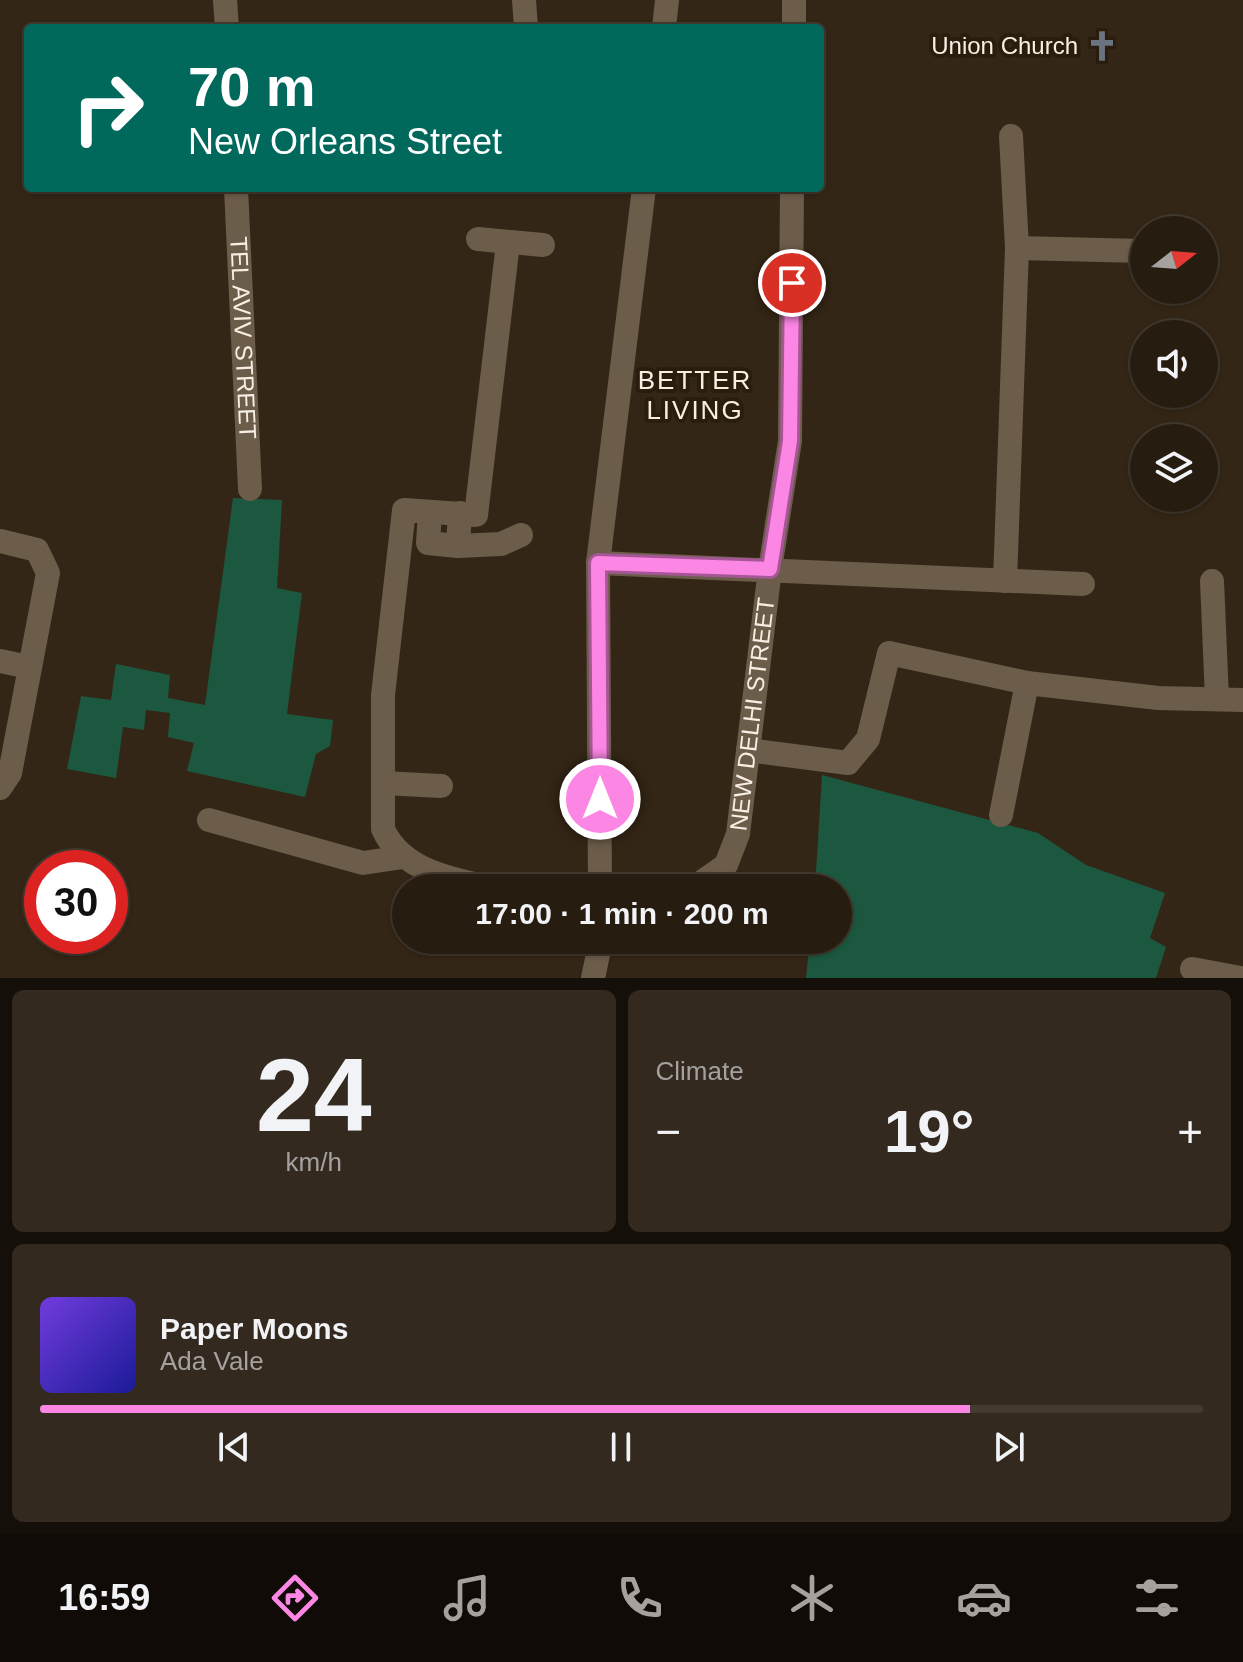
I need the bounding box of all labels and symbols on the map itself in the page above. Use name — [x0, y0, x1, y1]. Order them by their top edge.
church icon: Union Church — [1085, 29, 1119, 63]
place label: Union Church — [931, 32, 1078, 59]
north arrow — [1130, 216, 1218, 304]
street label: TEL AVIV STREET — [225, 236, 262, 440]
pin — [758, 249, 826, 317]
district label: BETTER LIVING — [638, 365, 752, 425]
street label: NEW DELHI STREET — [724, 596, 779, 832]
position arrow — [558, 757, 642, 841]
speed limit sign: 30 — [24, 850, 128, 954]

